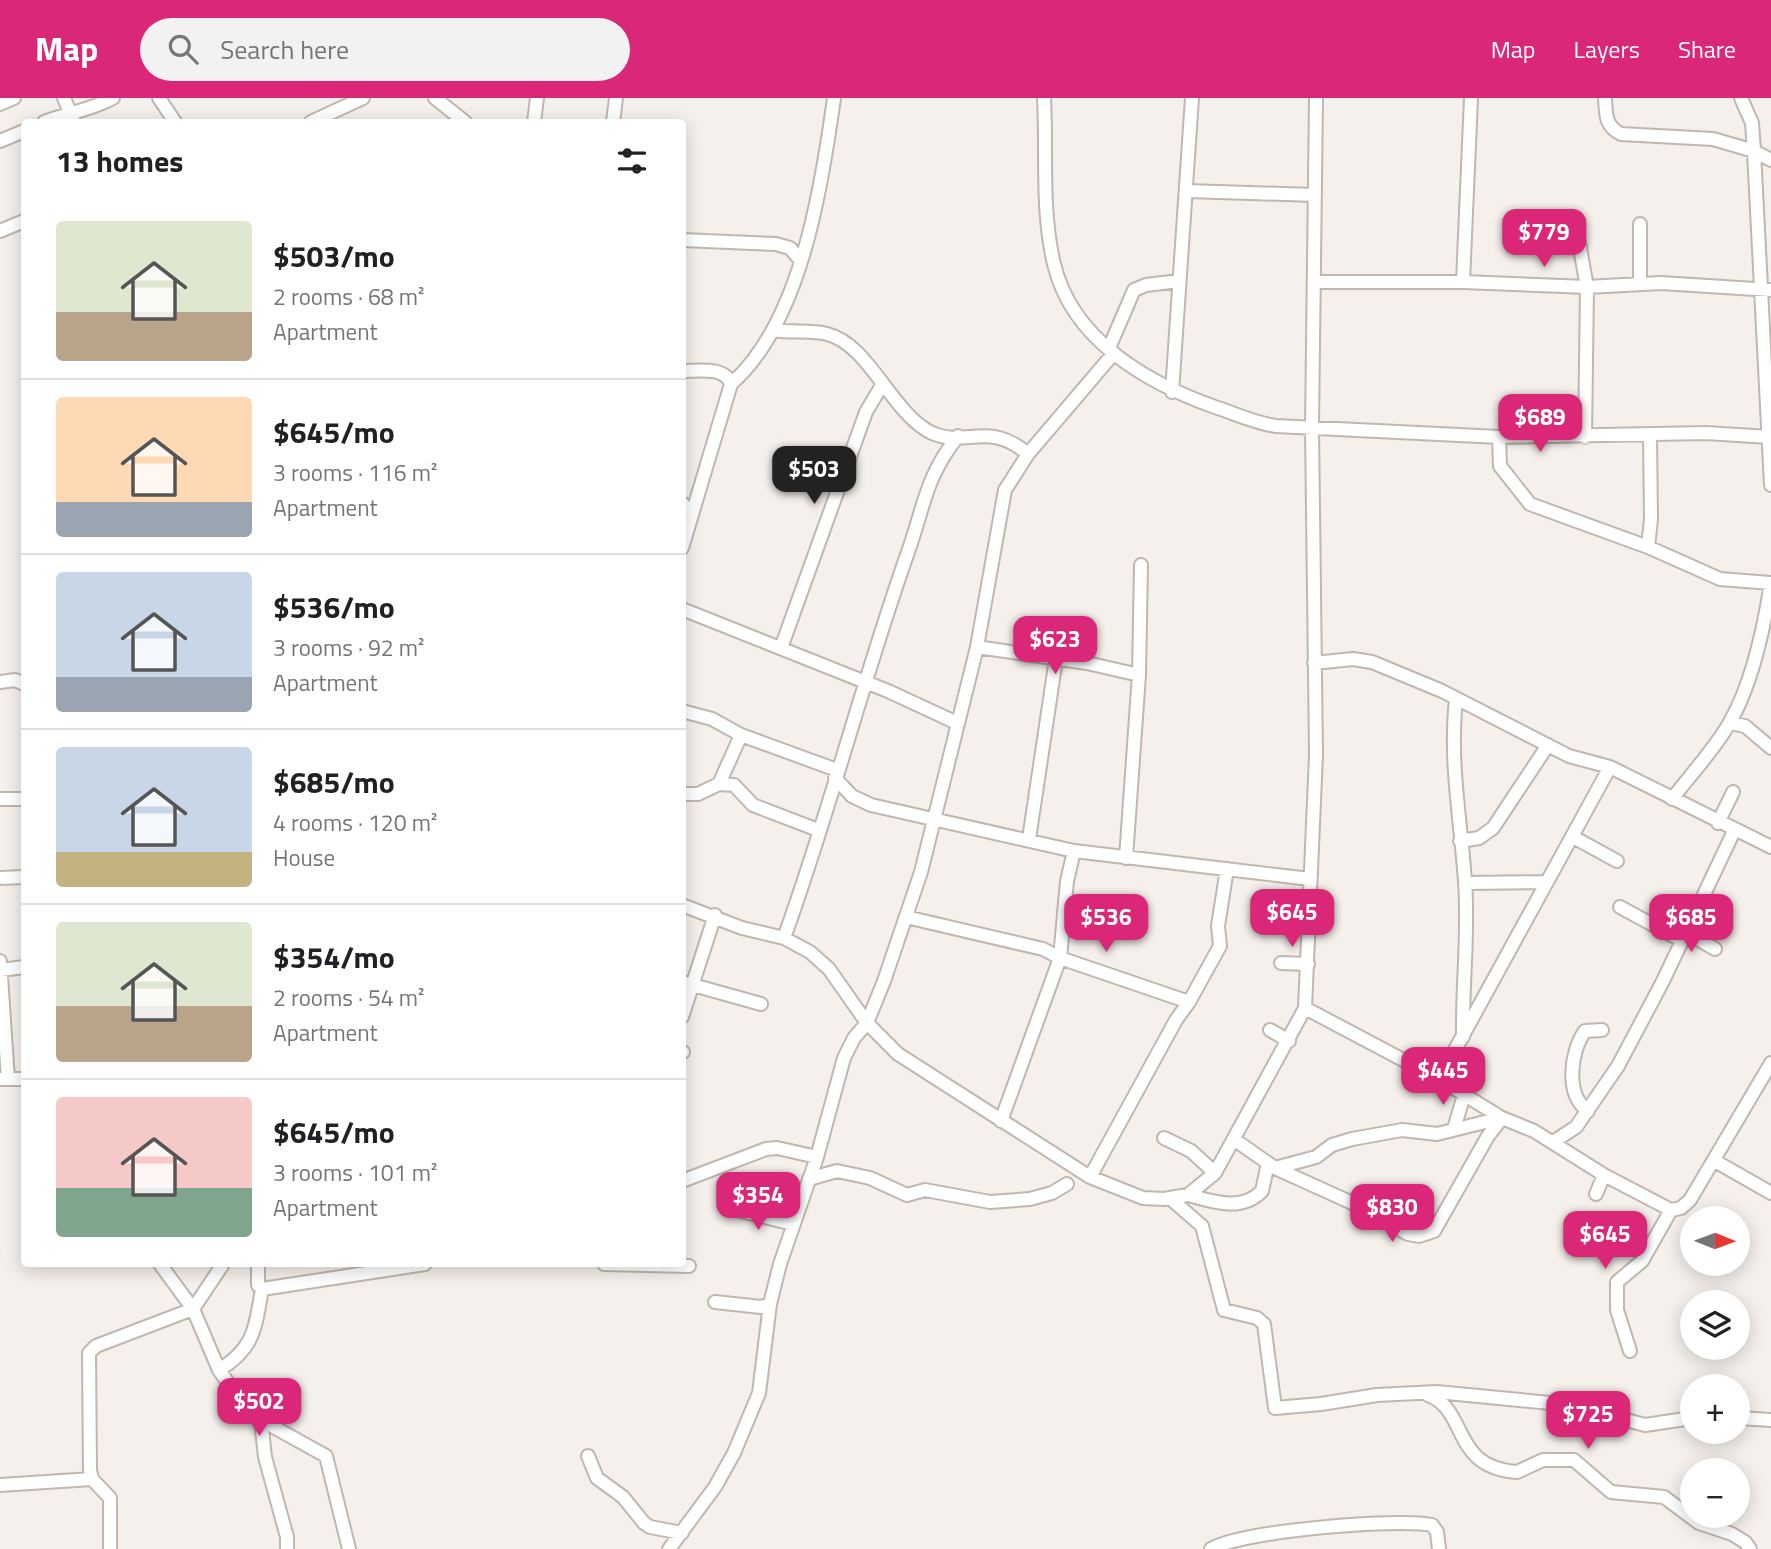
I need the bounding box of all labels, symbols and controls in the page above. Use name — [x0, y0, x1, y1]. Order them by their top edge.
search box — [140, 18, 630, 81]
text: Map — [35, 24, 98, 74]
icon: search — [164, 30, 202, 68]
text: Search here — [220, 30, 349, 69]
text: Map — [1491, 31, 1536, 67]
text: Layers — [1574, 31, 1640, 67]
text: Share — [1678, 31, 1736, 67]
text: 13 homes — [56, 138, 183, 184]
icon: filters — [613, 142, 651, 180]
pin: $779 — [1503, 209, 1585, 269]
text: $779 — [1518, 214, 1570, 249]
text: $503/mo — [273, 233, 395, 279]
icon: home — [112, 249, 196, 333]
text: 2 rooms · 68 m² — [273, 279, 424, 314]
text: Apartment — [273, 314, 378, 349]
pin: $689 — [1499, 394, 1581, 454]
text: $689 — [1514, 399, 1566, 434]
text: $645/mo — [273, 409, 395, 455]
icon: home — [112, 425, 196, 509]
pin: $503 — [773, 446, 855, 506]
text: $503 — [788, 451, 840, 486]
text: 3 rooms · 116 m² — [273, 455, 437, 490]
text: Apartment — [273, 490, 378, 525]
text: $536/mo — [273, 584, 395, 630]
icon: home — [112, 600, 196, 684]
pin: $623 — [1014, 616, 1096, 676]
text: $623 — [1029, 621, 1081, 656]
text: 3 rooms · 92 m² — [273, 630, 424, 665]
text: Apartment — [273, 665, 378, 700]
text: $685/mo — [273, 759, 395, 805]
icon: home — [112, 775, 196, 859]
text: 4 rooms · 120 m² — [273, 805, 437, 840]
text: House — [273, 840, 335, 875]
pin: $645 — [1251, 890, 1333, 949]
pin: $536 — [1065, 894, 1147, 954]
text: $645 — [1266, 894, 1318, 929]
pin: $685 — [1650, 894, 1732, 954]
text: $536 — [1080, 899, 1132, 934]
text: $685 — [1665, 899, 1717, 934]
text: $354/mo — [273, 934, 395, 980]
icon: home — [112, 950, 196, 1034]
text: 2 rooms · 54 m² — [273, 980, 424, 1015]
text: Apartment — [273, 1015, 378, 1050]
pin: $445 — [1402, 1048, 1484, 1107]
text: $445 — [1417, 1052, 1469, 1087]
text: $645/mo — [273, 1109, 395, 1155]
icon: home — [112, 1125, 196, 1209]
text: 3 rooms · 101 m² — [273, 1155, 437, 1190]
pin: $354 — [717, 1172, 799, 1232]
text: $354 — [732, 1177, 784, 1212]
pin: $830 — [1351, 1184, 1433, 1244]
text: $830 — [1366, 1189, 1418, 1224]
text: Apartment — [273, 1190, 378, 1225]
north arrow — [1680, 1206, 1750, 1276]
map controls — [1680, 1206, 1750, 1528]
pin: $645 — [1564, 1212, 1646, 1271]
text: $645 — [1579, 1216, 1631, 1251]
button: layers — [1680, 1290, 1750, 1360]
button: + — [1680, 1374, 1750, 1444]
pin: $502 — [218, 1378, 300, 1438]
text: $502 — [233, 1383, 285, 1418]
pin: $725 — [1547, 1392, 1629, 1451]
text: $725 — [1562, 1396, 1614, 1431]
button: − — [1680, 1458, 1750, 1528]

